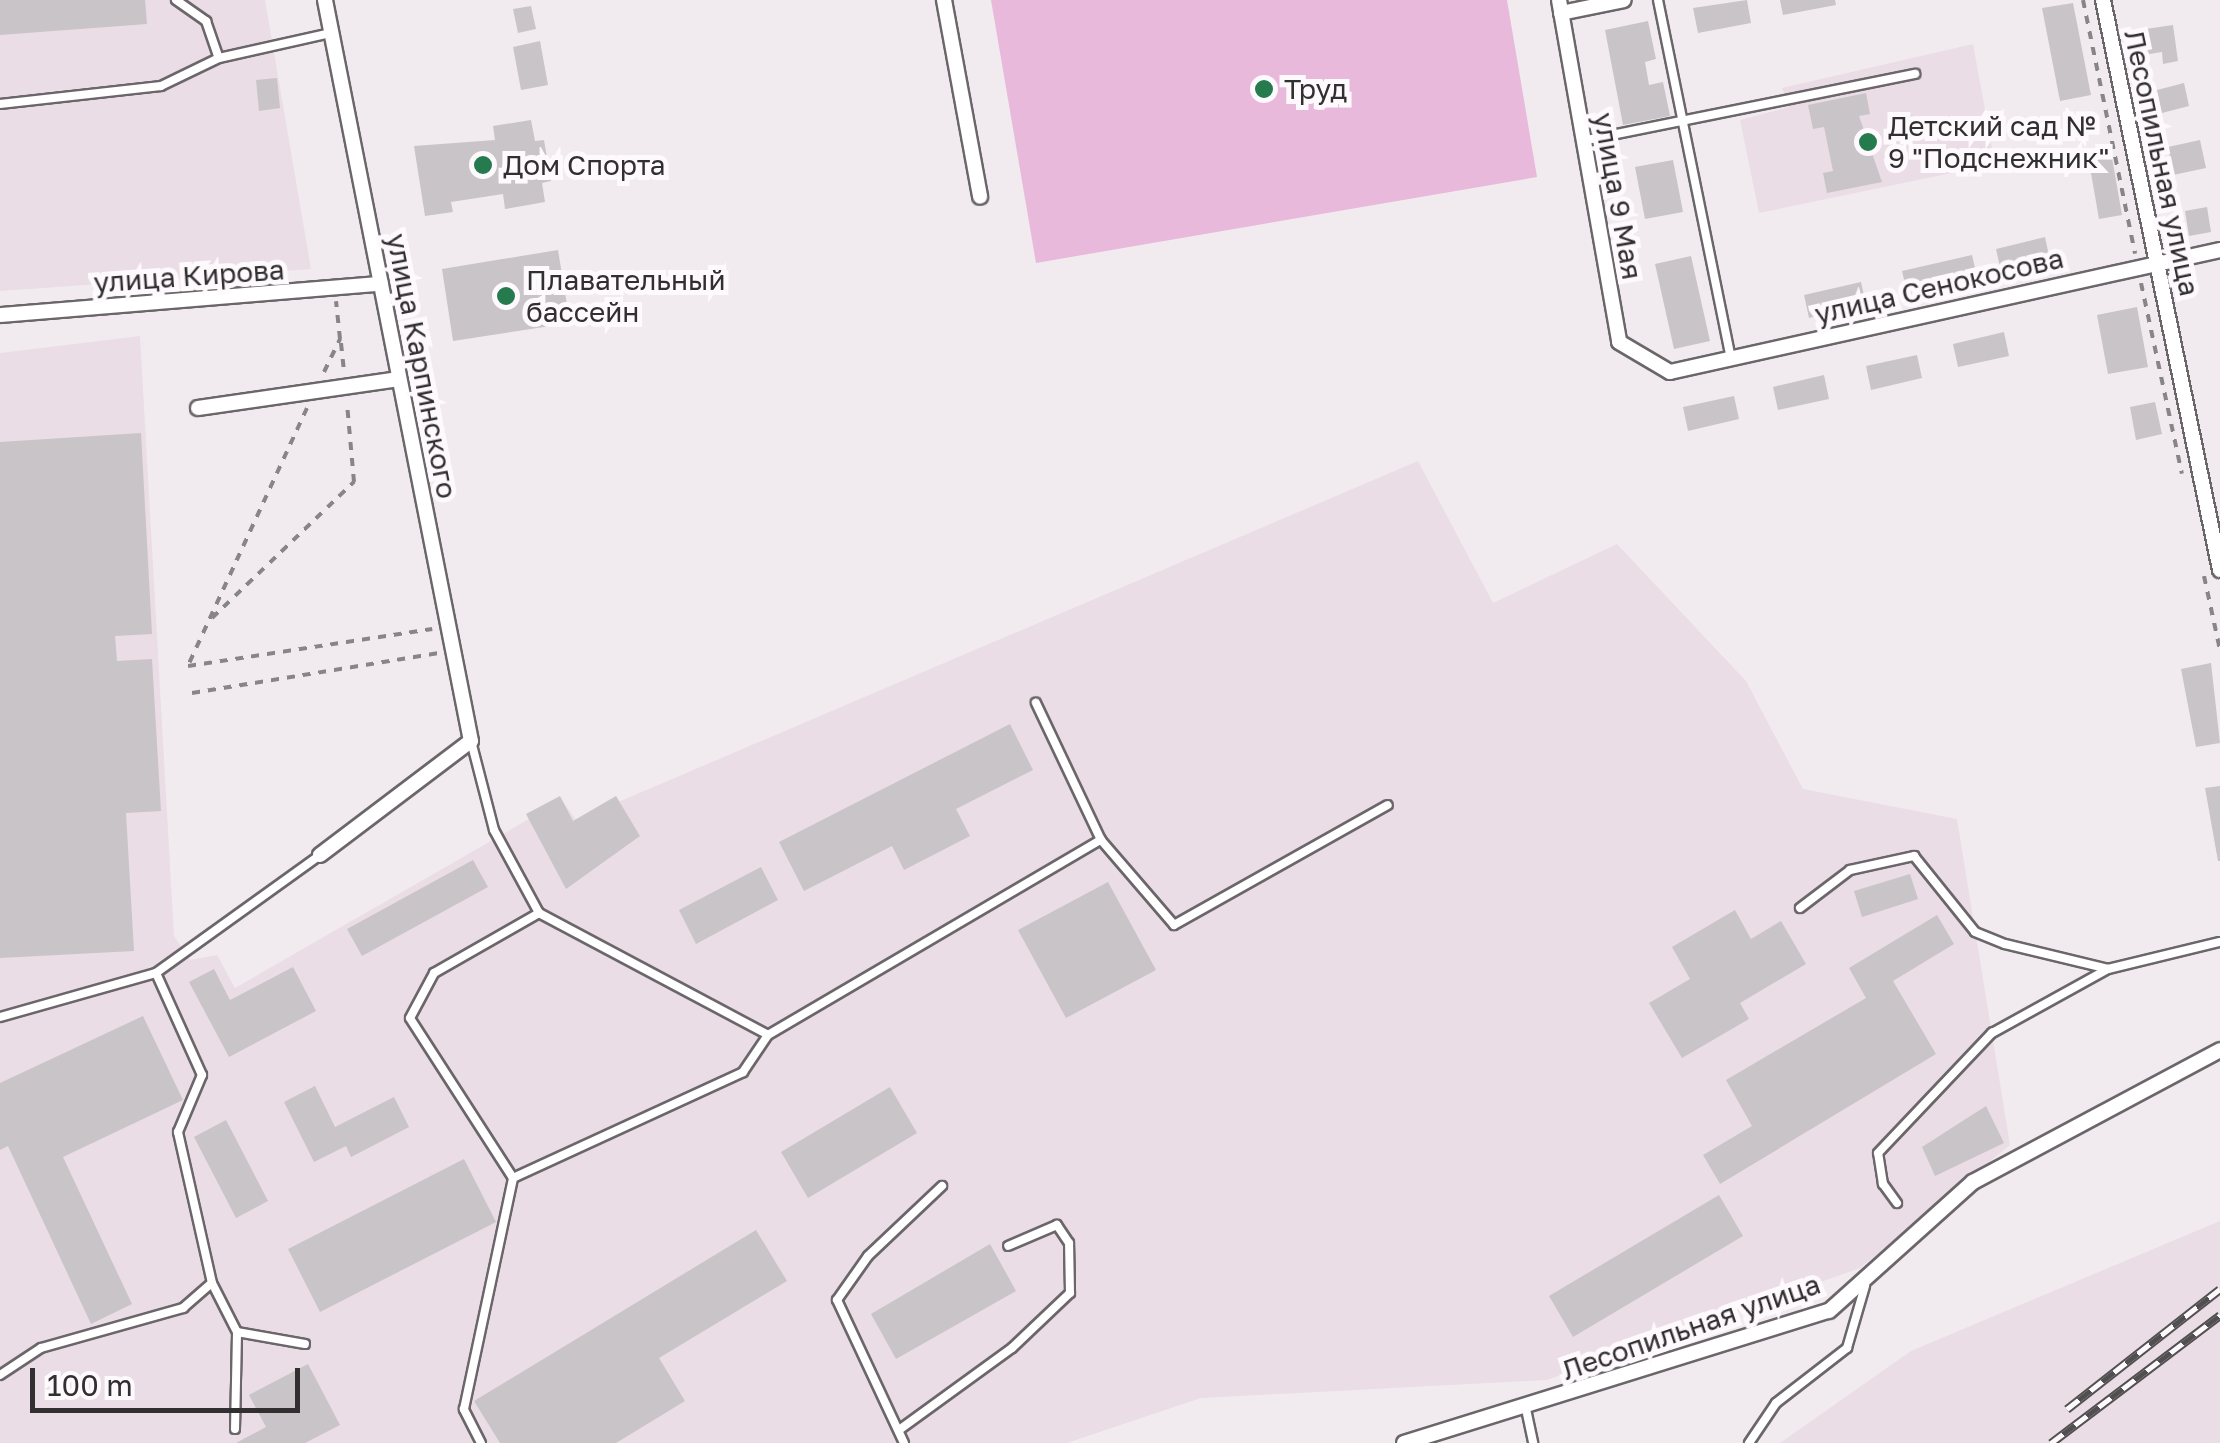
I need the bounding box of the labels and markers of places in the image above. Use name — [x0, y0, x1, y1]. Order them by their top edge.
place label: Труд — [1284, 72, 1347, 106]
marker: Труд — [1253, 78, 1275, 100]
place label: Детский сад № 9 "Подснежник" — [1888, 109, 2109, 175]
marker: Детский сад № 9 "Подснежник" — [1857, 131, 1879, 153]
place label: Дом Спорта — [503, 148, 666, 182]
marker: Дом Спорта — [472, 154, 494, 176]
place label: Плавательный бассейн — [526, 263, 726, 329]
marker: Плавательный бассейн — [495, 285, 517, 307]

